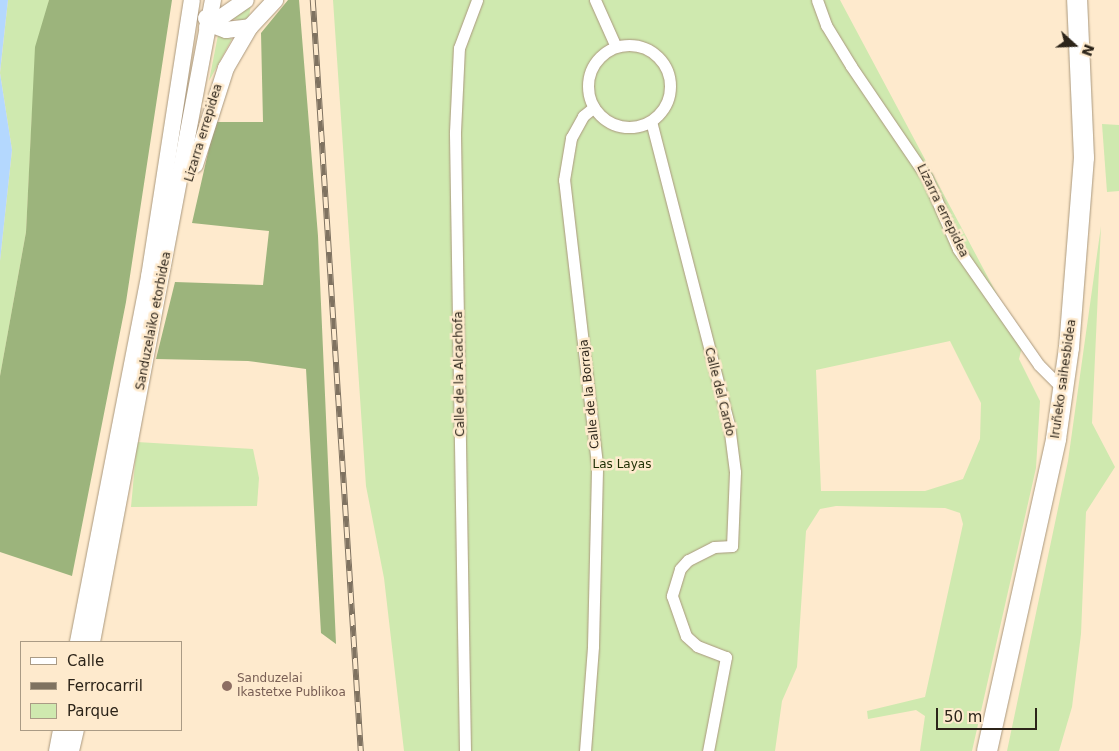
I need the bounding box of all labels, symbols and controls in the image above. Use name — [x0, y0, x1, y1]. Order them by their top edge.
north arrow — [1049, 20, 1099, 70]
text: N — [1079, 42, 1098, 58]
street label: Lizarra errepidea — [182, 82, 226, 184]
street label: Lizarra errepidea — [913, 162, 971, 260]
street label: Sanduzelaiko etorbidea — [133, 250, 175, 392]
street label: Calle de la Alcachofa — [452, 311, 468, 437]
street label: Iruñeko saihesbidea — [1049, 318, 1079, 440]
street label: Calle de la Borraja — [577, 338, 603, 450]
street label: Calle del Cardo — [701, 346, 737, 438]
park label: Las Layas — [593, 458, 651, 472]
legend — [20, 641, 182, 731]
text: Calle — [67, 652, 104, 670]
place label: Sanduzelai Ikastetxe Publikoa — [237, 672, 346, 700]
text: Ferrocarril — [67, 677, 143, 695]
marker: Sanduzelai Ikastetxe Publikoa — [221, 680, 233, 692]
scale bar — [939, 698, 1040, 730]
text: Parque — [67, 702, 119, 720]
text: 50 m — [944, 708, 982, 726]

